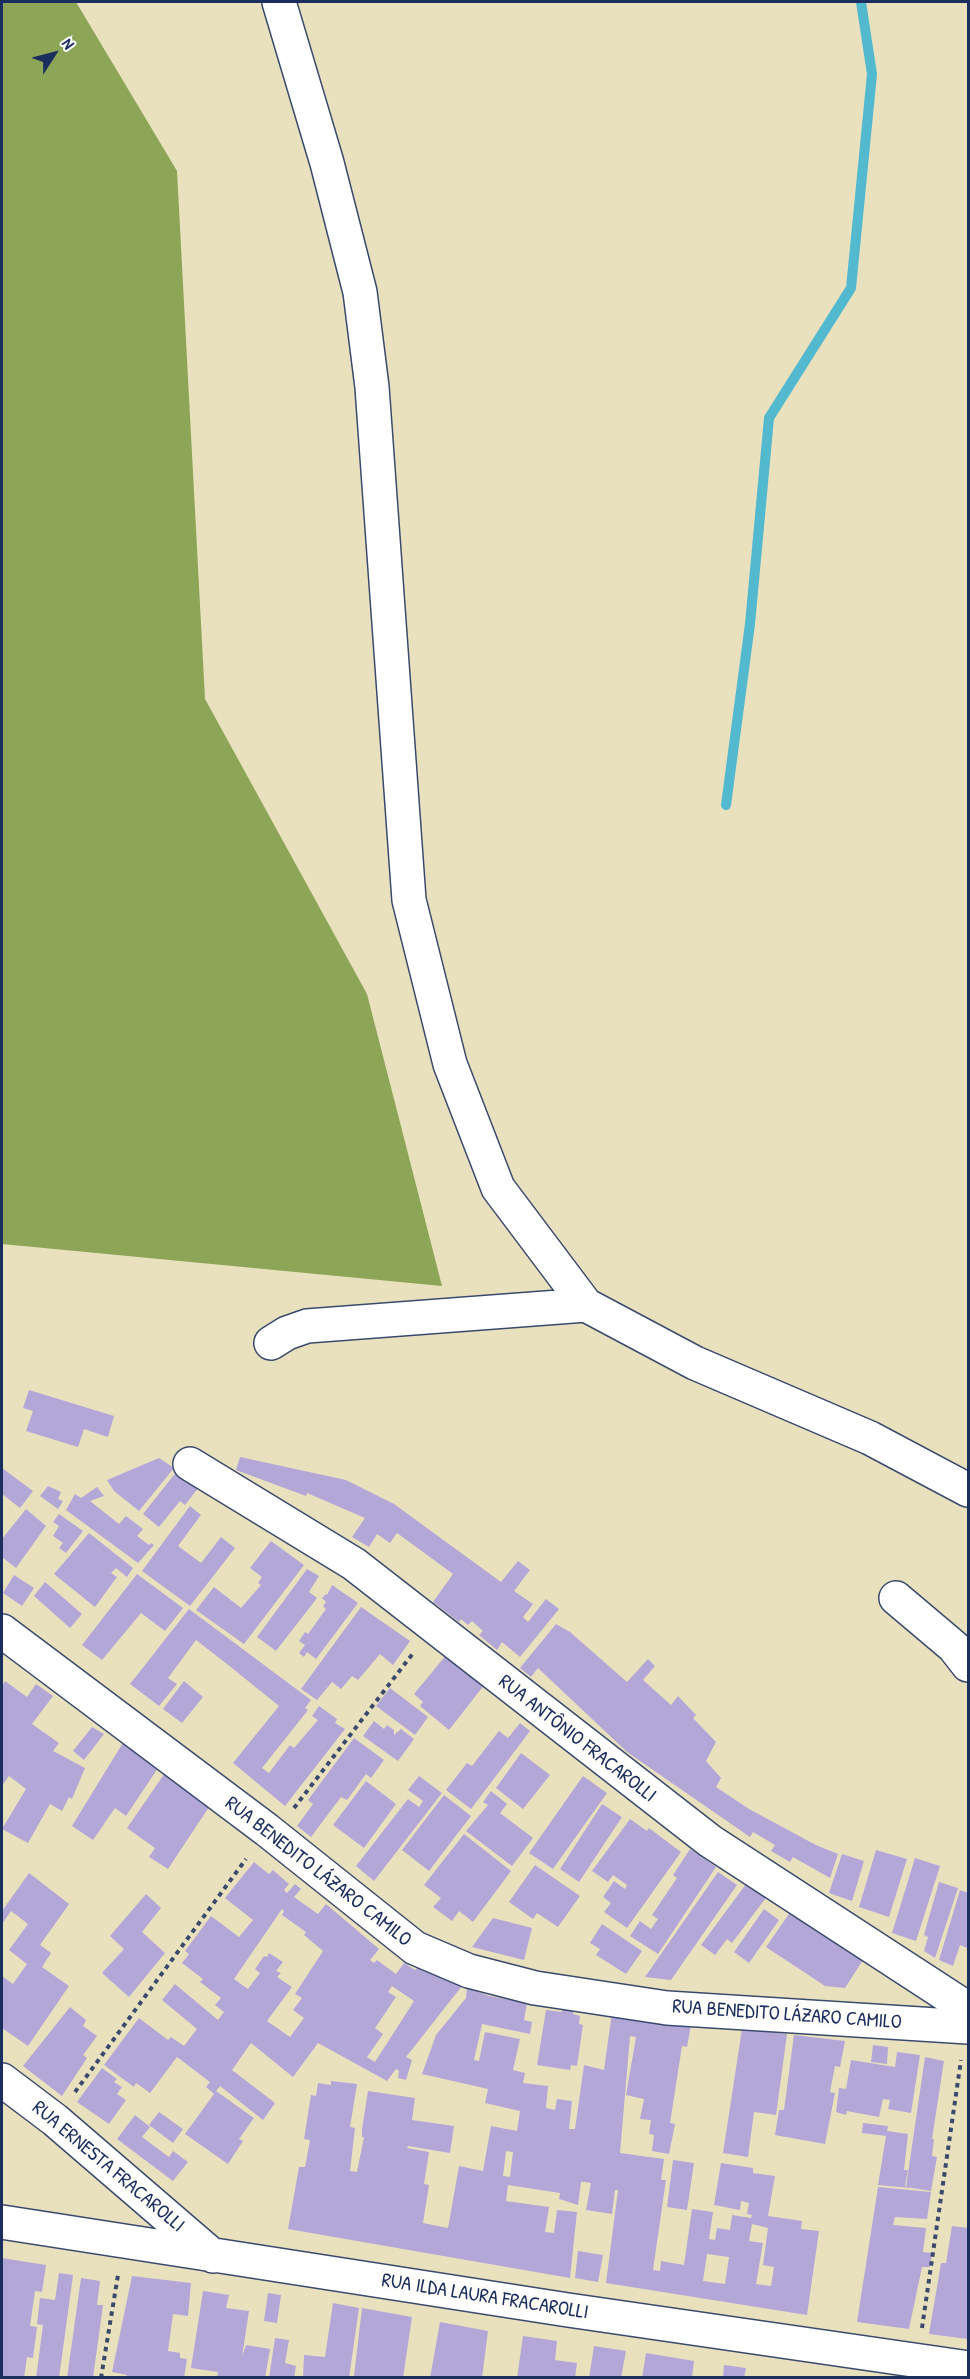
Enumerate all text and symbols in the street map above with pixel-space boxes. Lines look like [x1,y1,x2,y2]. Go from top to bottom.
north arrow [24,24,84,84]
text: N [57,34,80,53]
street label: RUA ANTÔNIO FRACAROLLI [493,1670,661,1808]
street label: RUA BENEDITO LÁZARO CAMILO [220,1792,416,1952]
street label: RUA BENEDITO LÁZARO CAMILO [671,1995,903,2035]
street label: RUA ERNESTA FRACAROLLI [27,2096,189,2238]
street label: RUA ILDA LAURA FRACAROLLI [380,2269,590,2325]

